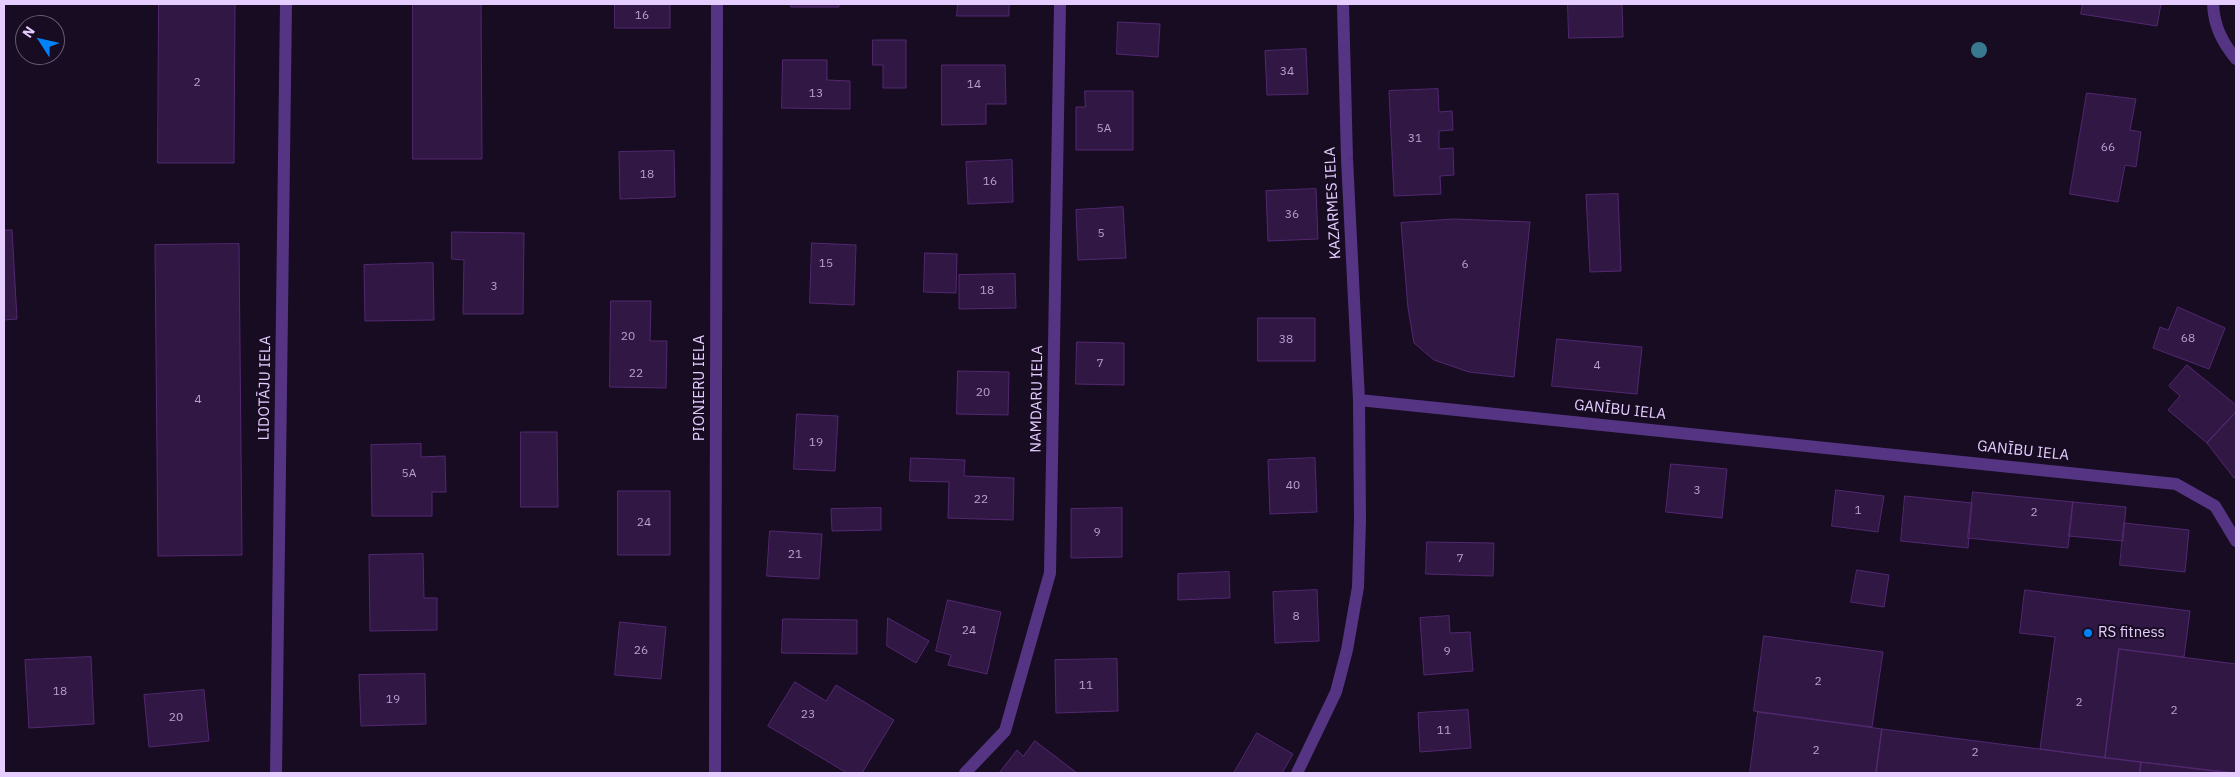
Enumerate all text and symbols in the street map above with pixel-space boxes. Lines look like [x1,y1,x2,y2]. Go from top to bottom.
house number: 16 [635,9,649,23]
north arrow [15,15,65,65]
text: N [18,23,39,41]
house number: 34 [1280,65,1294,79]
house number: 2 [193,76,201,90]
house number: 14 [967,78,981,92]
house number: 13 [809,87,823,101]
house number: 5A [1097,122,1111,136]
house number: 31 [1408,132,1422,146]
house number: 66 [2101,141,2115,155]
street label: KAZARMES IELA [1321,146,1345,260]
house number: 18 [640,168,654,182]
house number: 16 [983,175,997,189]
house number: 36 [1285,208,1299,222]
house number: 5 [1097,227,1105,241]
house number: 15 [819,257,833,271]
house number: 6 [1461,258,1469,272]
house number: 3 [490,280,498,294]
house number: 18 [980,284,994,298]
house number: 20 [621,330,635,344]
house number: 68 [2181,332,2195,346]
house number: 38 [1279,333,1293,347]
street label: LIDOTĀJU IELA [255,335,275,441]
street label: PIONIERU IELA [691,335,709,441]
street label: NAMDARU IELA [1027,345,1047,453]
house number: 7 [1096,357,1104,371]
house number: 4 [1593,359,1601,373]
house number: 22 [629,367,643,381]
house number: 20 [976,386,990,400]
house number: 4 [194,393,202,407]
street label: GANĪBU IELA [1573,396,1667,424]
house number: 19 [809,436,823,450]
street label: GANĪBU IELA [1976,437,2070,465]
house number: 5A [402,467,416,481]
house number: 40 [1286,479,1300,493]
house number: 3 [1693,484,1701,498]
house number: 22 [974,493,988,507]
house number: 1 [1854,504,1862,518]
house number: 2 [2030,506,2038,520]
house number: 24 [637,516,651,530]
house number: 9 [1093,526,1101,540]
house number: 21 [788,548,802,562]
house number: 7 [1456,552,1464,566]
house number: 8 [1292,610,1300,624]
house number: 24 [962,624,976,638]
place label: RS fitness [2098,624,2165,642]
marker: RS fitness [2082,627,2094,639]
house number: 26 [634,644,648,658]
house number: 9 [1443,645,1451,659]
house number: 2 [1814,675,1822,689]
house number: 11 [1079,679,1093,693]
house number: 18 [53,685,67,699]
house number: 19 [386,693,400,707]
house number: 2 [2075,696,2083,710]
house number: 2 [2170,704,2178,718]
house number: 23 [801,708,815,722]
house number: 20 [169,711,183,725]
house number: 11 [1437,724,1451,738]
house number: 2 [1812,744,1820,758]
house number: 2 [1971,746,1979,760]

